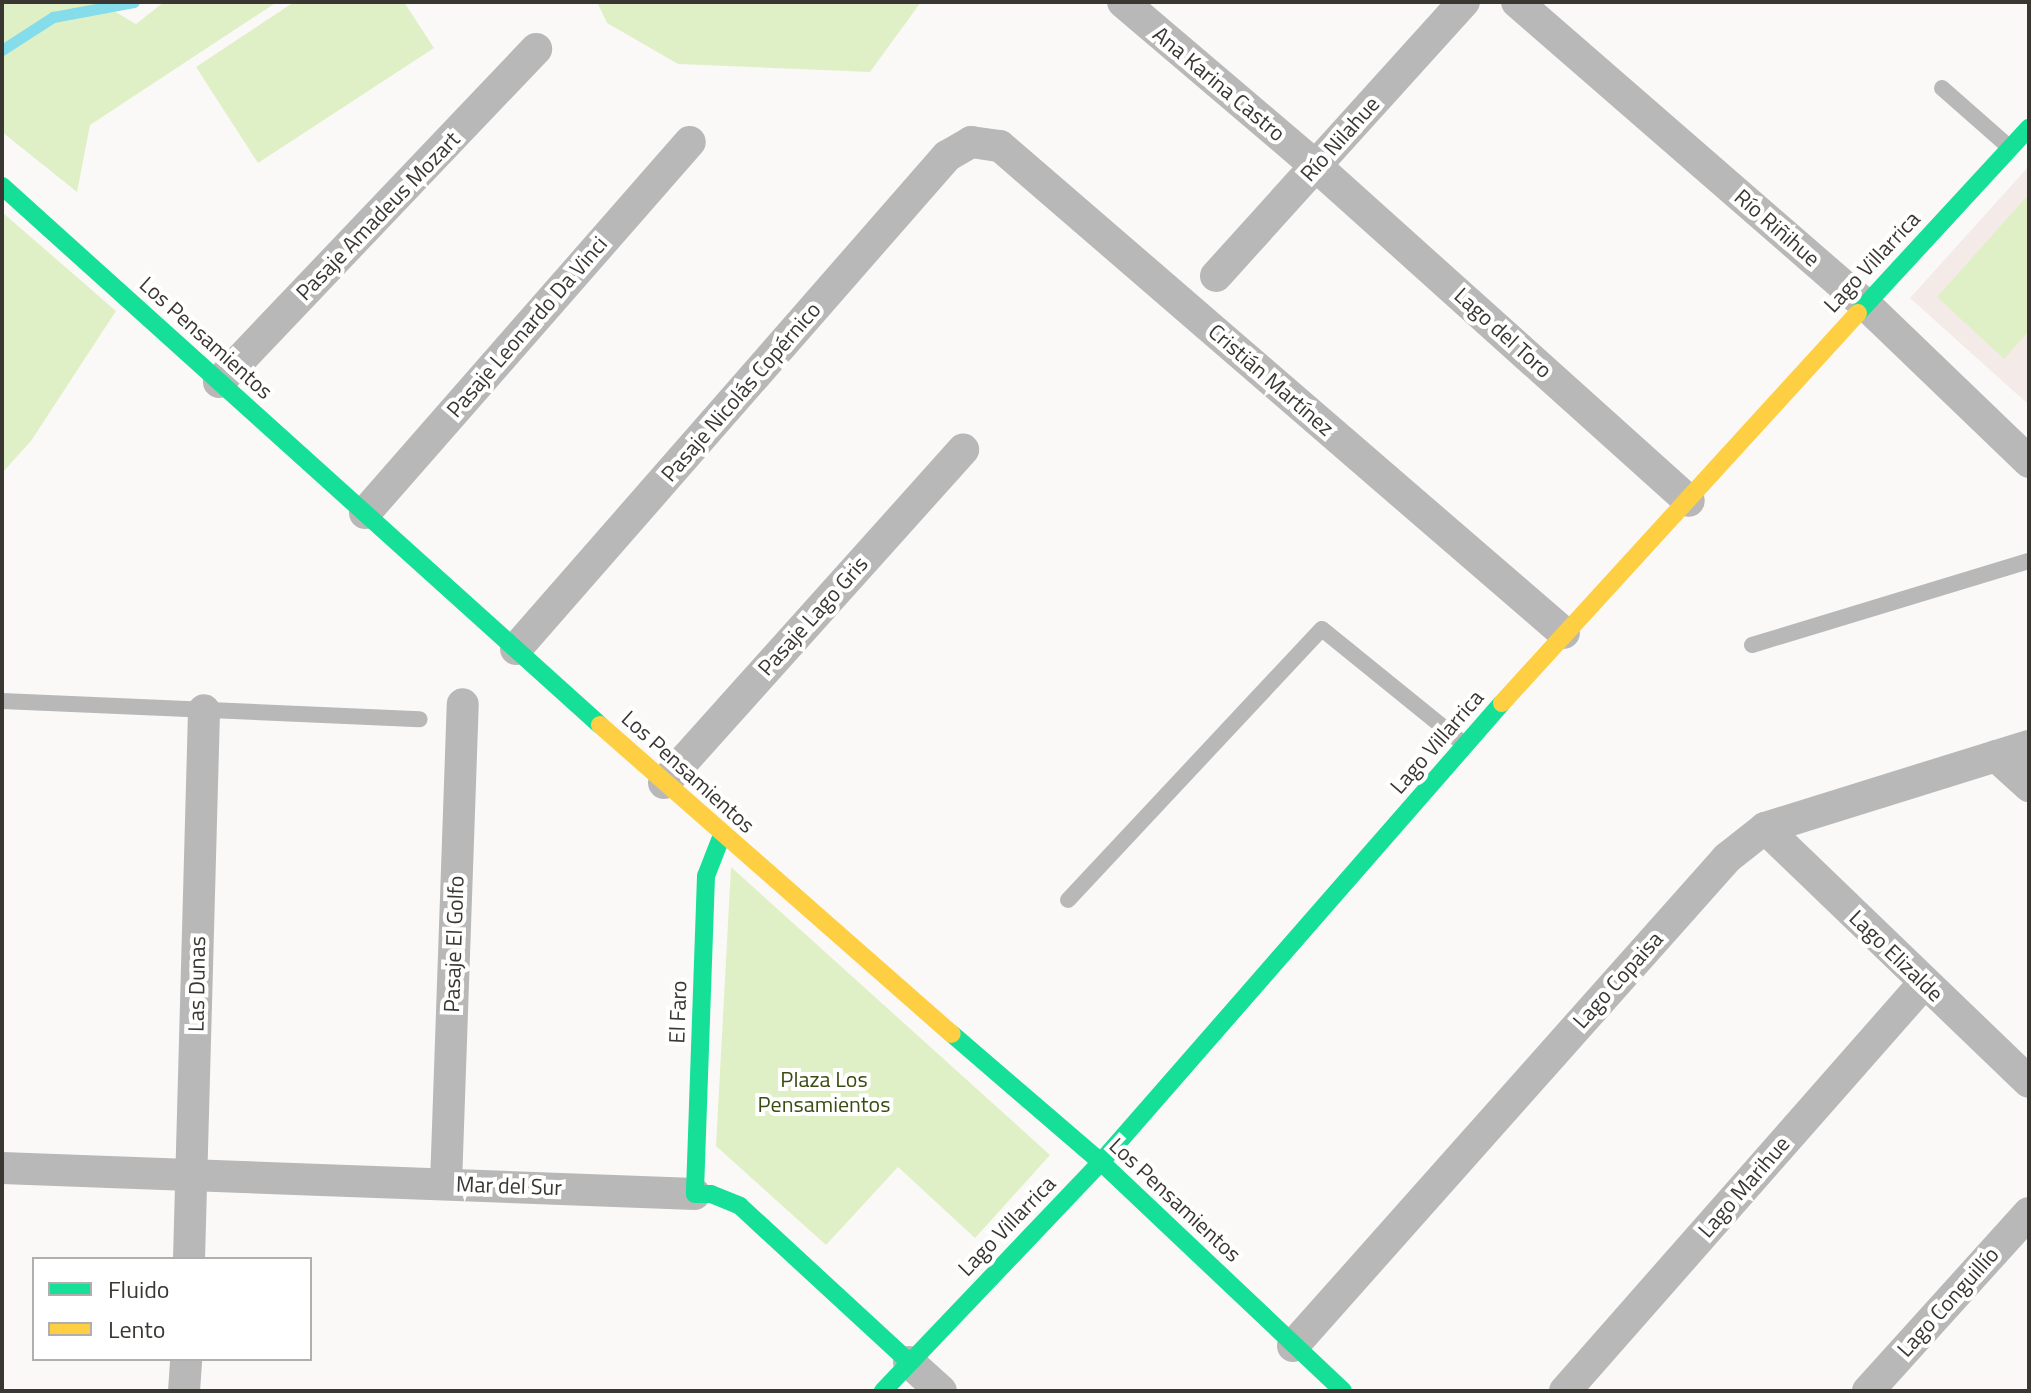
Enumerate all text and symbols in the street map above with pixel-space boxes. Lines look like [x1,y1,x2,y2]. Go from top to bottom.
street label: Ana Karina Castro [1148,21,1290,147]
street label: Río Nilahue [1295,91,1385,187]
street label: Pasaje Amadeus Mozart [291,126,465,306]
street label: Río Riñihue [1729,184,1825,272]
street label: Lago Villarrica [1818,206,1926,318]
street label: Pasaje Leonardo Da Vinci [441,231,613,423]
street label: Los Pensamientos [134,271,278,405]
street label: Lago del Toro [1449,282,1557,384]
street label: Pasaje Nicolás Copérnico [656,297,826,487]
street label: Cristián Martínez [1203,318,1339,442]
street label: Pasaje Lago Gris [752,551,874,681]
street label: Lago Villarrica [1385,685,1489,799]
street label: Los Pensamientos [616,705,760,839]
street label: Pasaje El Golfo [438,875,470,1013]
street label: Lago Elizalde [1844,905,1948,1007]
street label: Lago Copaisa [1568,926,1668,1034]
street label: Las Dunas [183,936,211,1032]
street label: El Faro [664,980,692,1044]
park label: Plaza Los Pensamientos [758,1066,890,1118]
street label: Lago Marihue [1693,1131,1795,1243]
street label: Los Pensamientos [1104,1132,1246,1268]
street label: Mar del Sur [456,1171,562,1201]
street label: Lago Villarrica [953,1171,1061,1281]
street label: Lago Conguillío [1892,1242,2004,1362]
legend [32,1257,312,1361]
text: Fluido [108,1271,170,1307]
text: Lento [108,1311,165,1347]

